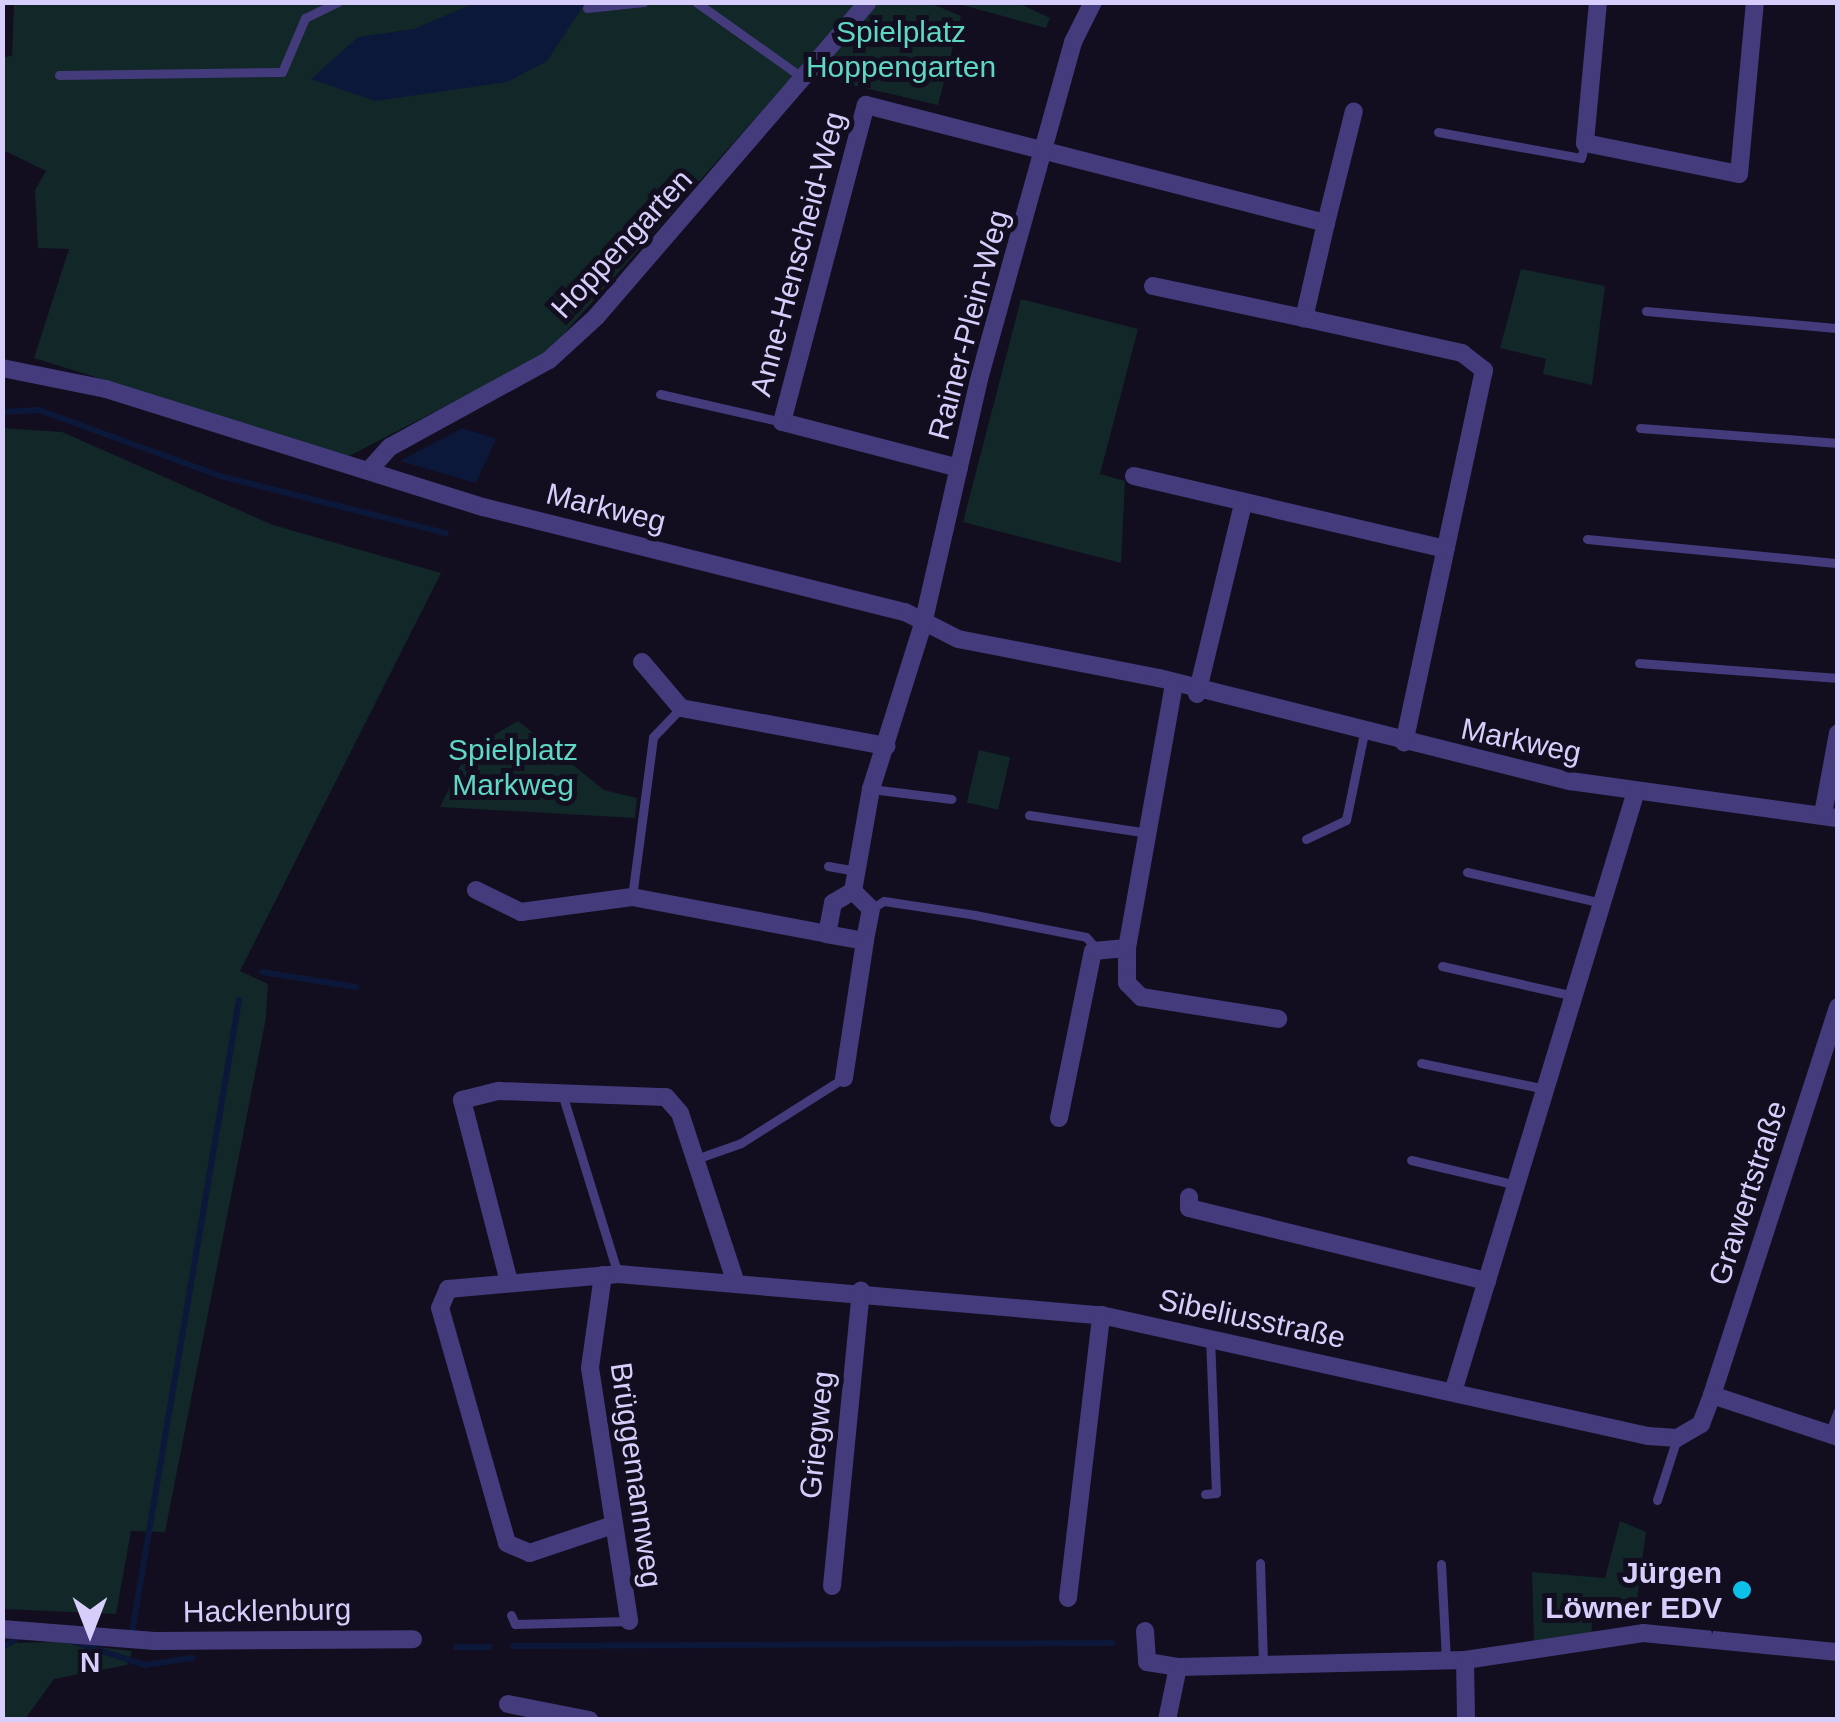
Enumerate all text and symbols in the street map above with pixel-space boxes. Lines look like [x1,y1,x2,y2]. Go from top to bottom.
park label: Spielplatz Hoppengarten [806,14,996,84]
street label: Anne-Henscheid-Weg [743,108,853,400]
street label: Hoppengarten [544,162,700,326]
street label: Rainer-Plein-Weg [921,206,1017,444]
street label: Markweg [543,476,669,540]
street label: Markweg [1458,711,1584,771]
park label: Spielplatz Markweg [448,732,578,802]
street label: Grawertstraße [1701,1096,1795,1290]
street label: Sibeliusstraße [1155,1282,1349,1356]
street label: Brüggemannweg [602,1360,670,1590]
street label: Griegweg [792,1369,842,1501]
place label: Jürgen Löwner EDV [1545,1555,1722,1626]
marker: Jürgen Löwner EDV [1731,1579,1753,1601]
north arrow [40,1582,140,1682]
street label: Hacklenburg [182,1592,352,1630]
text: N [80,1647,100,1678]

